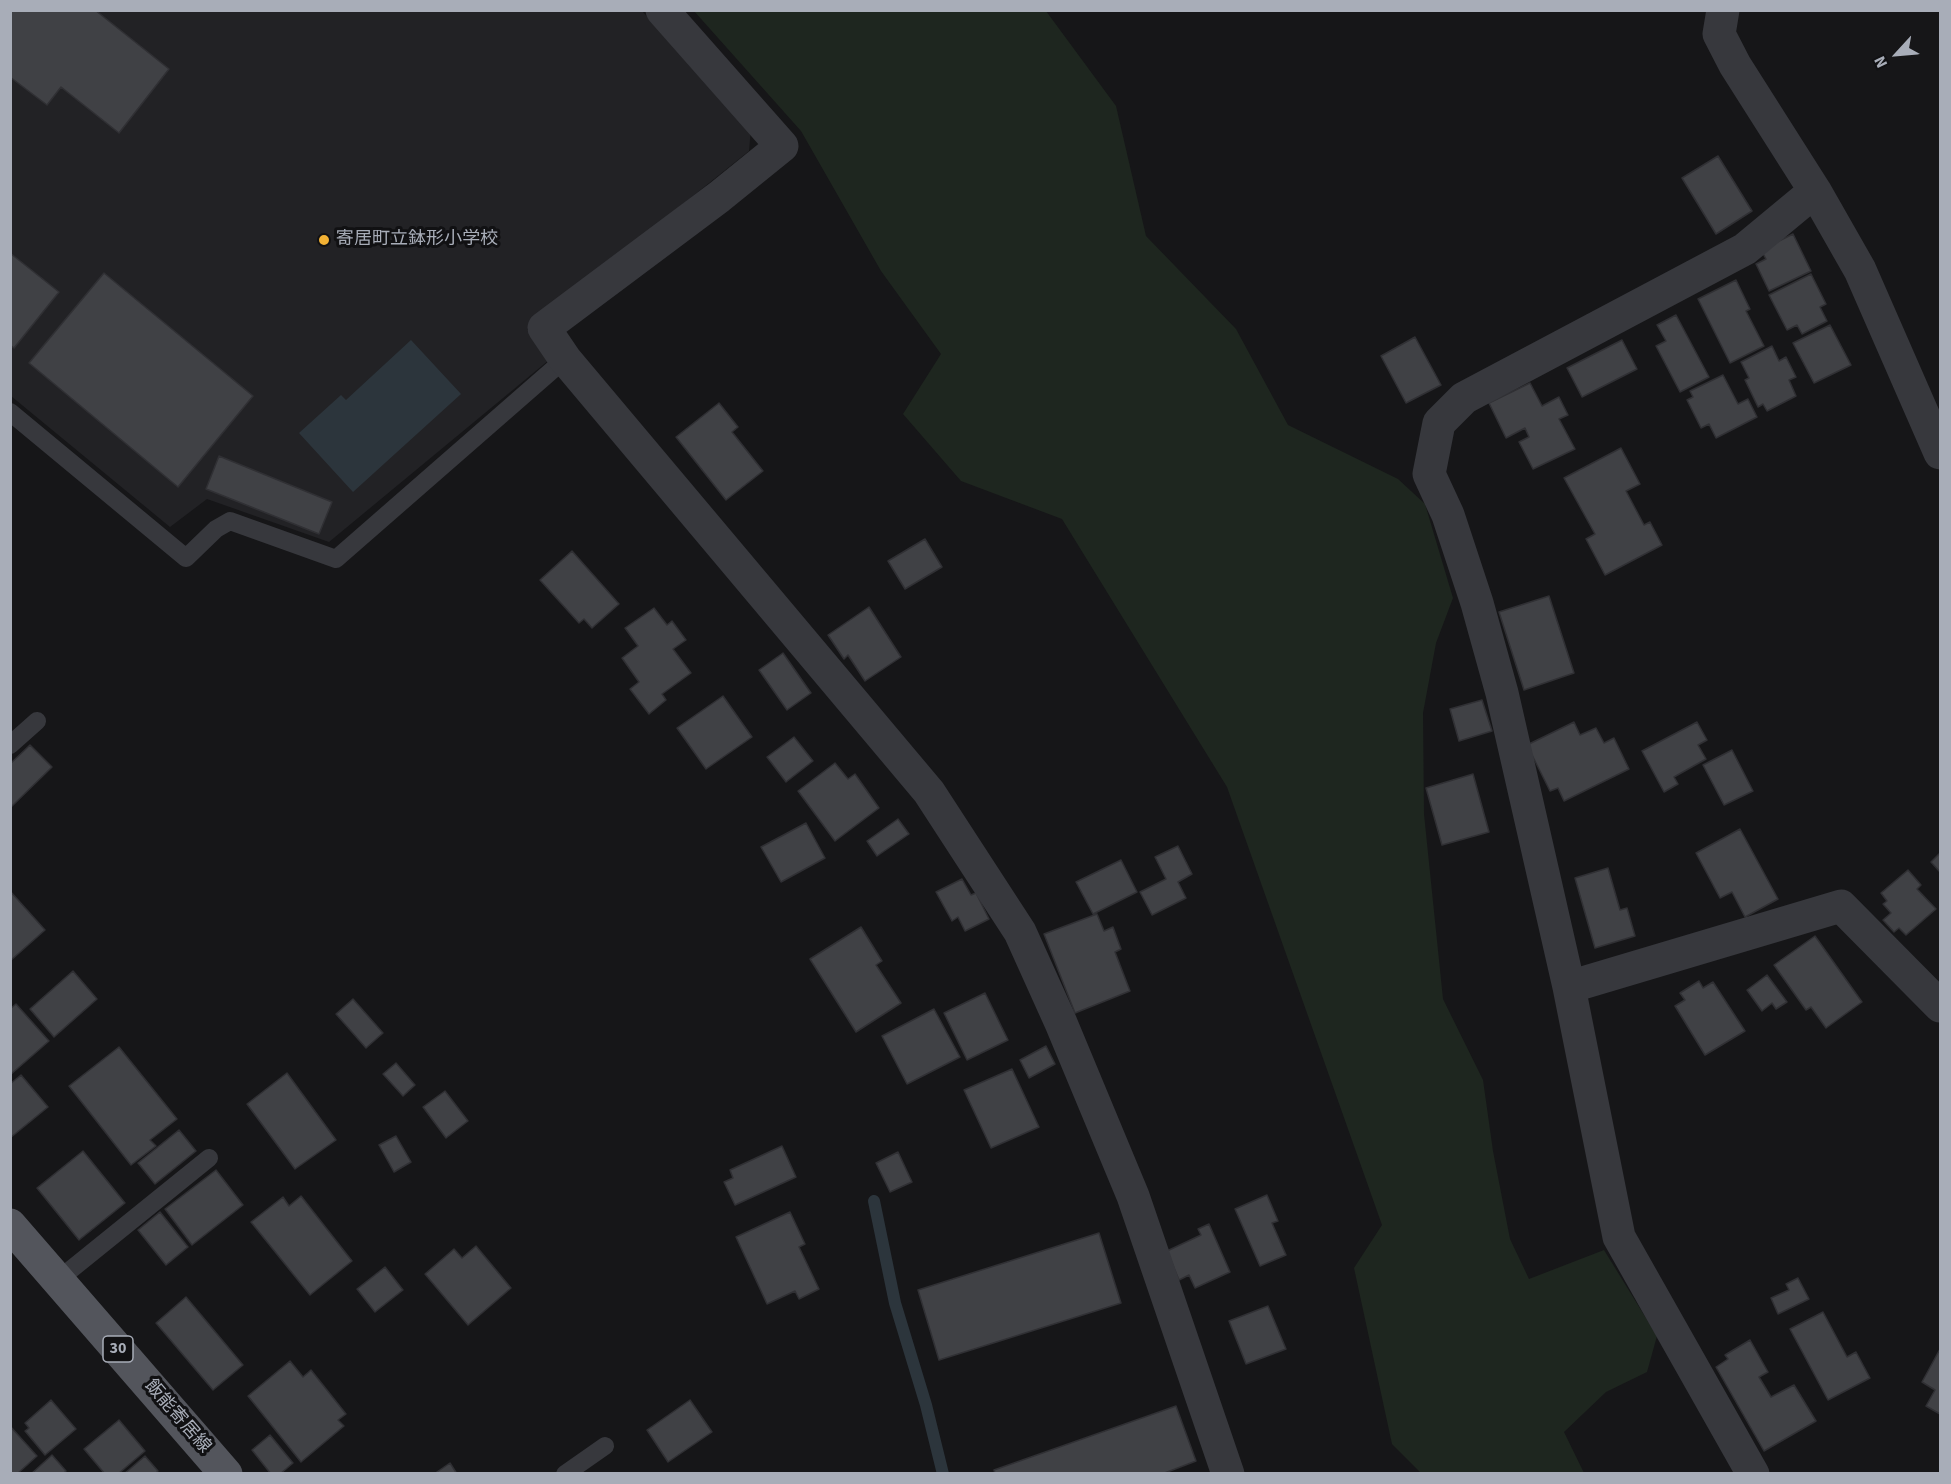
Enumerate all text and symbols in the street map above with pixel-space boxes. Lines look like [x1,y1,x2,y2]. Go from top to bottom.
north arrow [1867,24,1927,84]
text: N [1869,52,1893,72]
place label: 寄居町立鉢形小学校 [336,229,498,251]
marker: 寄居町立鉢形小学校 [317,233,331,247]
road number: 30 [103,1336,133,1362]
street label: 飯能寄居線 [139,1376,215,1458]

